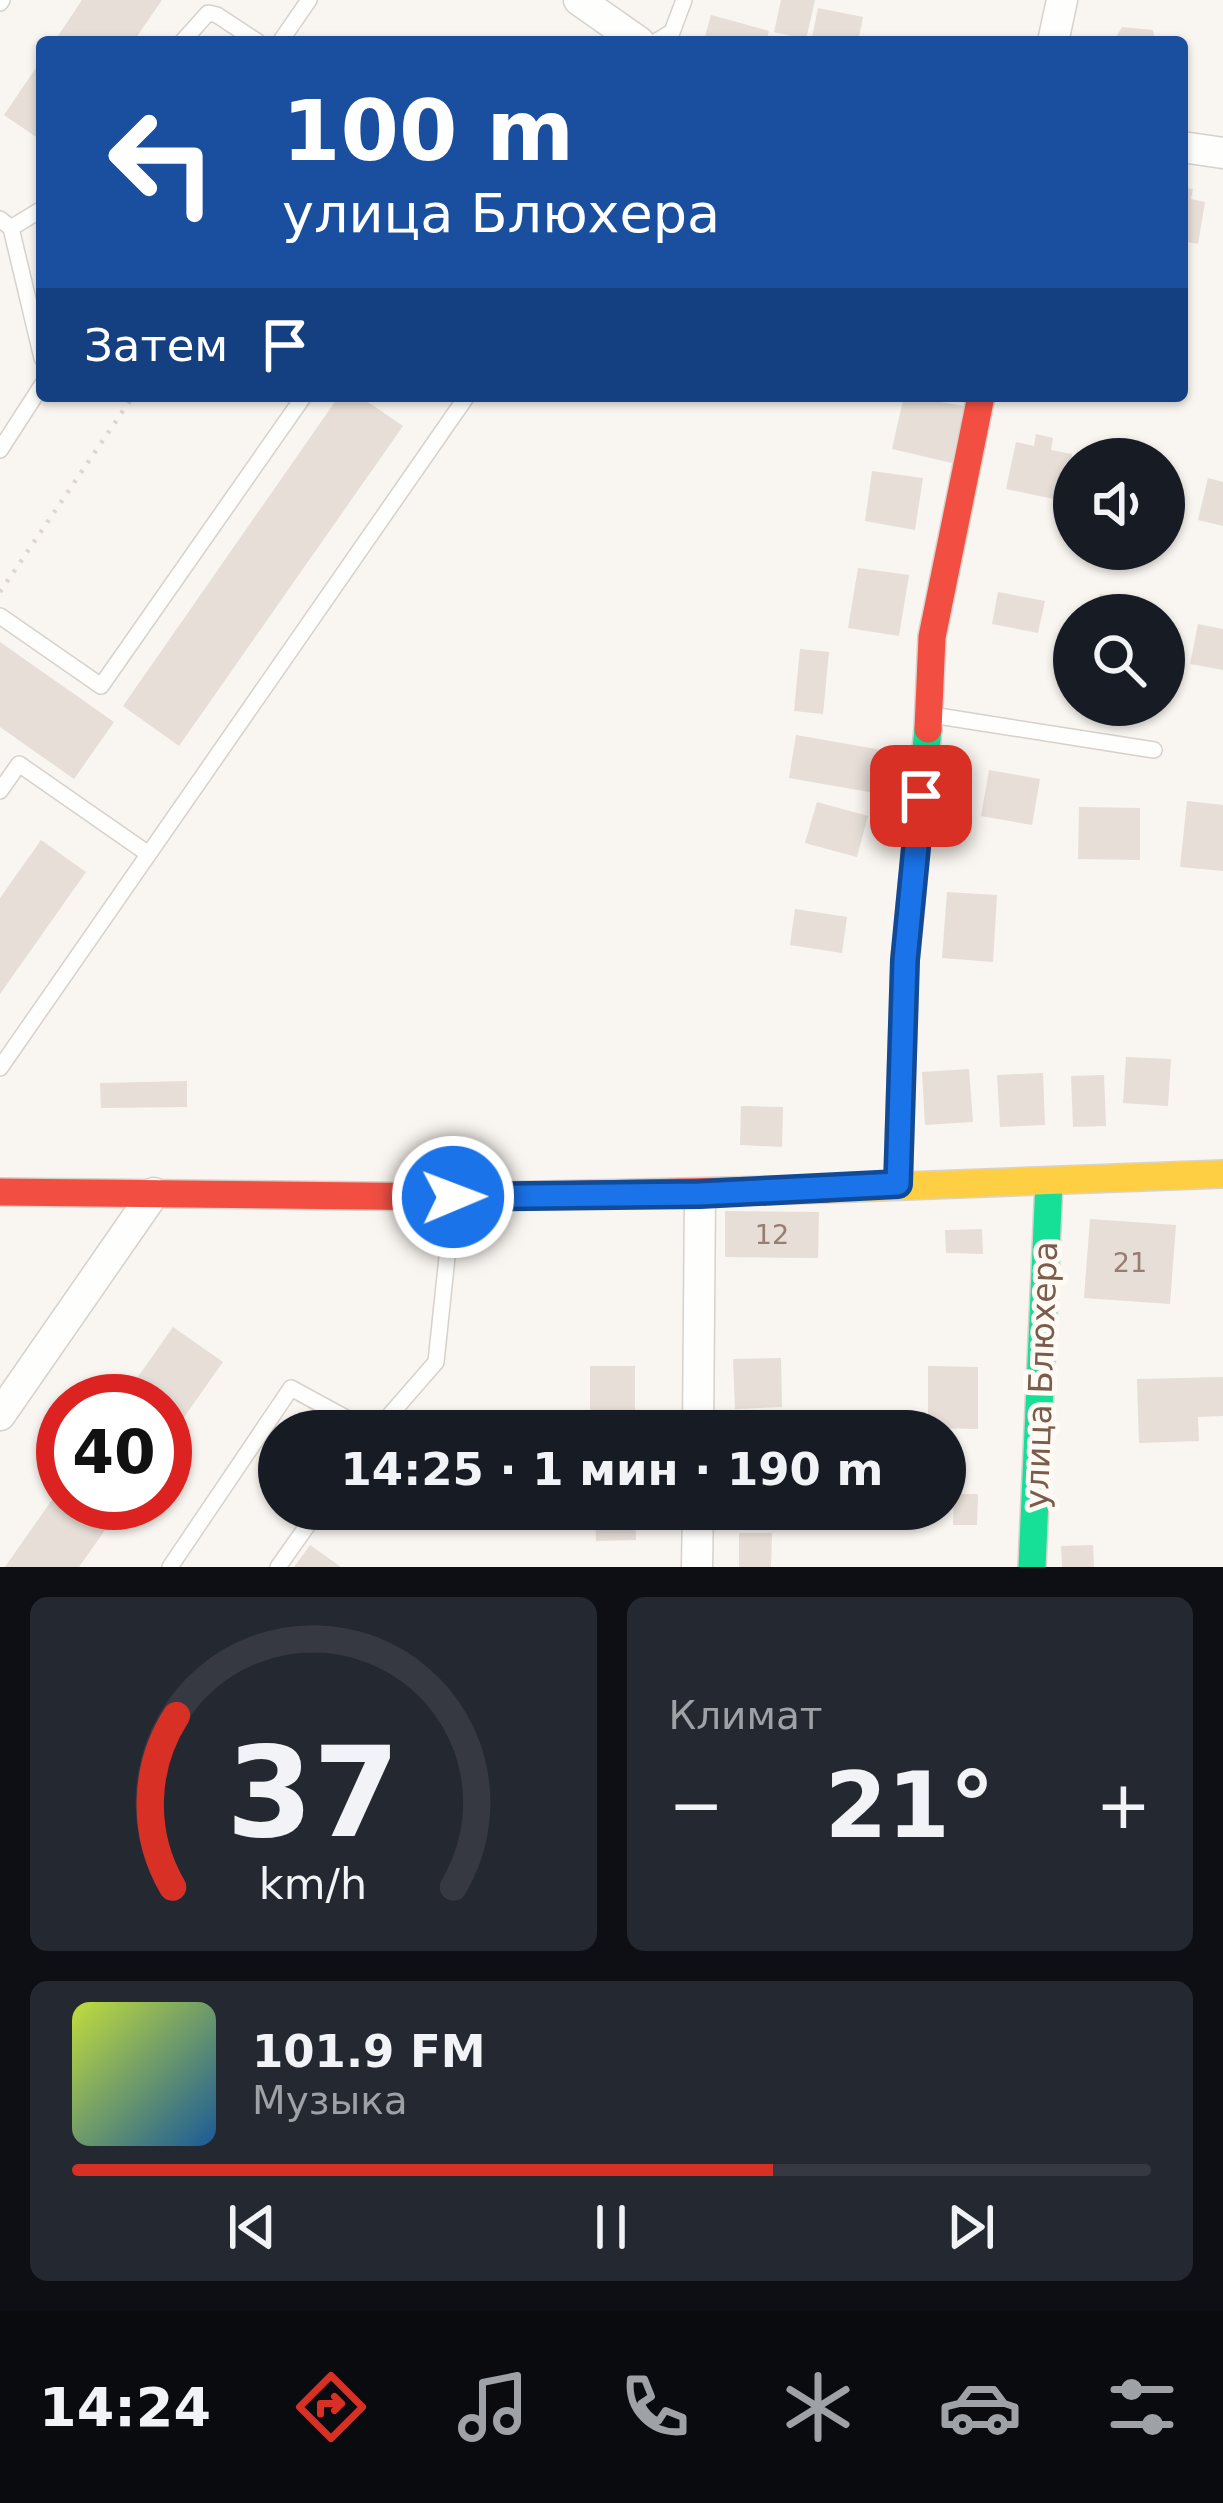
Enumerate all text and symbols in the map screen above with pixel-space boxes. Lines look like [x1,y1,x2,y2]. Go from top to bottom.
text: 100 m [282,82,574,180]
icon: left [84,84,240,240]
text: улица Блюхера [282,182,720,245]
icon: arrive [252,312,318,378]
text: Затем [84,319,228,372]
map controls [1053,438,1185,726]
button: sound [1053,438,1185,570]
button: search [1053,594,1185,726]
pin [870,745,972,847]
icon: arrive [888,763,954,829]
position arrow [390,1134,516,1260]
house number: 12 [755,1219,789,1250]
street label: улица Блюхера [1017,1241,1065,1509]
house number: 21 [1113,1247,1147,1278]
speed limit sign: 40 [36,1374,192,1530]
text: 14:25 · 1 мин · 190 m [341,1443,883,1496]
text: Климат [669,1693,823,1738]
text: 37 [226,1720,400,1865]
text: 21° [825,1753,995,1858]
text: − [669,1767,724,1844]
text: + [1096,1767,1151,1844]
text: km/h [259,1859,367,1909]
text: 101.9 FM [252,2025,486,2078]
text: Музыка [252,2078,408,2123]
icon: previous [219,2194,285,2260]
icon: pause [578,2194,644,2260]
icon: next [938,2194,1004,2260]
icon: directions [289,2365,373,2449]
icon: music [451,2365,535,2449]
icon: phone [613,2365,697,2449]
icon: climate [776,2365,860,2449]
icon: car [938,2365,1022,2449]
icon: filters [1100,2365,1184,2449]
text: 14:24 [39,2376,211,2439]

